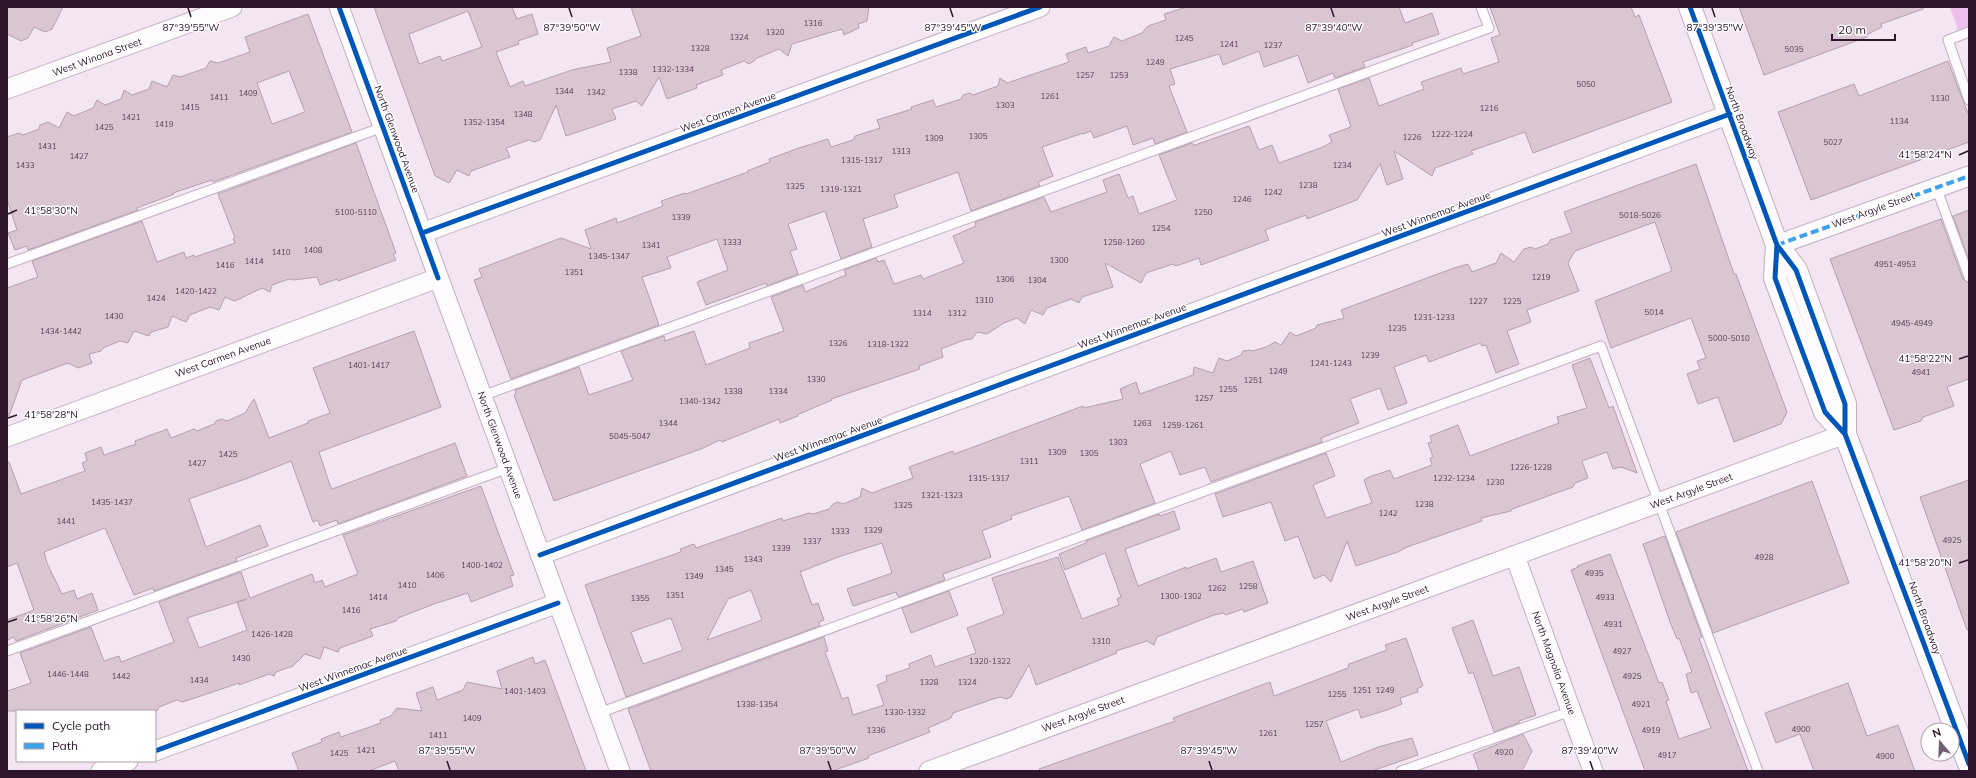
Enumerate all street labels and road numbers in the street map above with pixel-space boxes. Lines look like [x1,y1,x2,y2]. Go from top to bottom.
street label: West Winona Street [51,35,144,79]
street label: North Glenwood Avenue [371,83,423,195]
street label: North Broadway [1723,85,1762,162]
street label: West Carmen Avenue [678,89,778,135]
street label: West Winnemac Avenue [1380,188,1492,240]
street label: West Argyle Street [1830,189,1917,231]
street label: West Winnemac Avenue [1076,300,1188,352]
street label: West Carmen Avenue [173,334,273,380]
street label: North Glenwood Avenue [474,389,526,501]
street label: West Winnemac Avenue [772,413,884,465]
street label: West Argyle Street [1648,470,1735,512]
street label: North Broadway [1906,580,1945,657]
street label: West Argyle Street [1344,582,1431,624]
street label: North Magnolia Avenue [1529,609,1579,717]
street label: West Winnemac Avenue [297,643,409,695]
street label: West Argyle Street [1040,693,1127,735]

